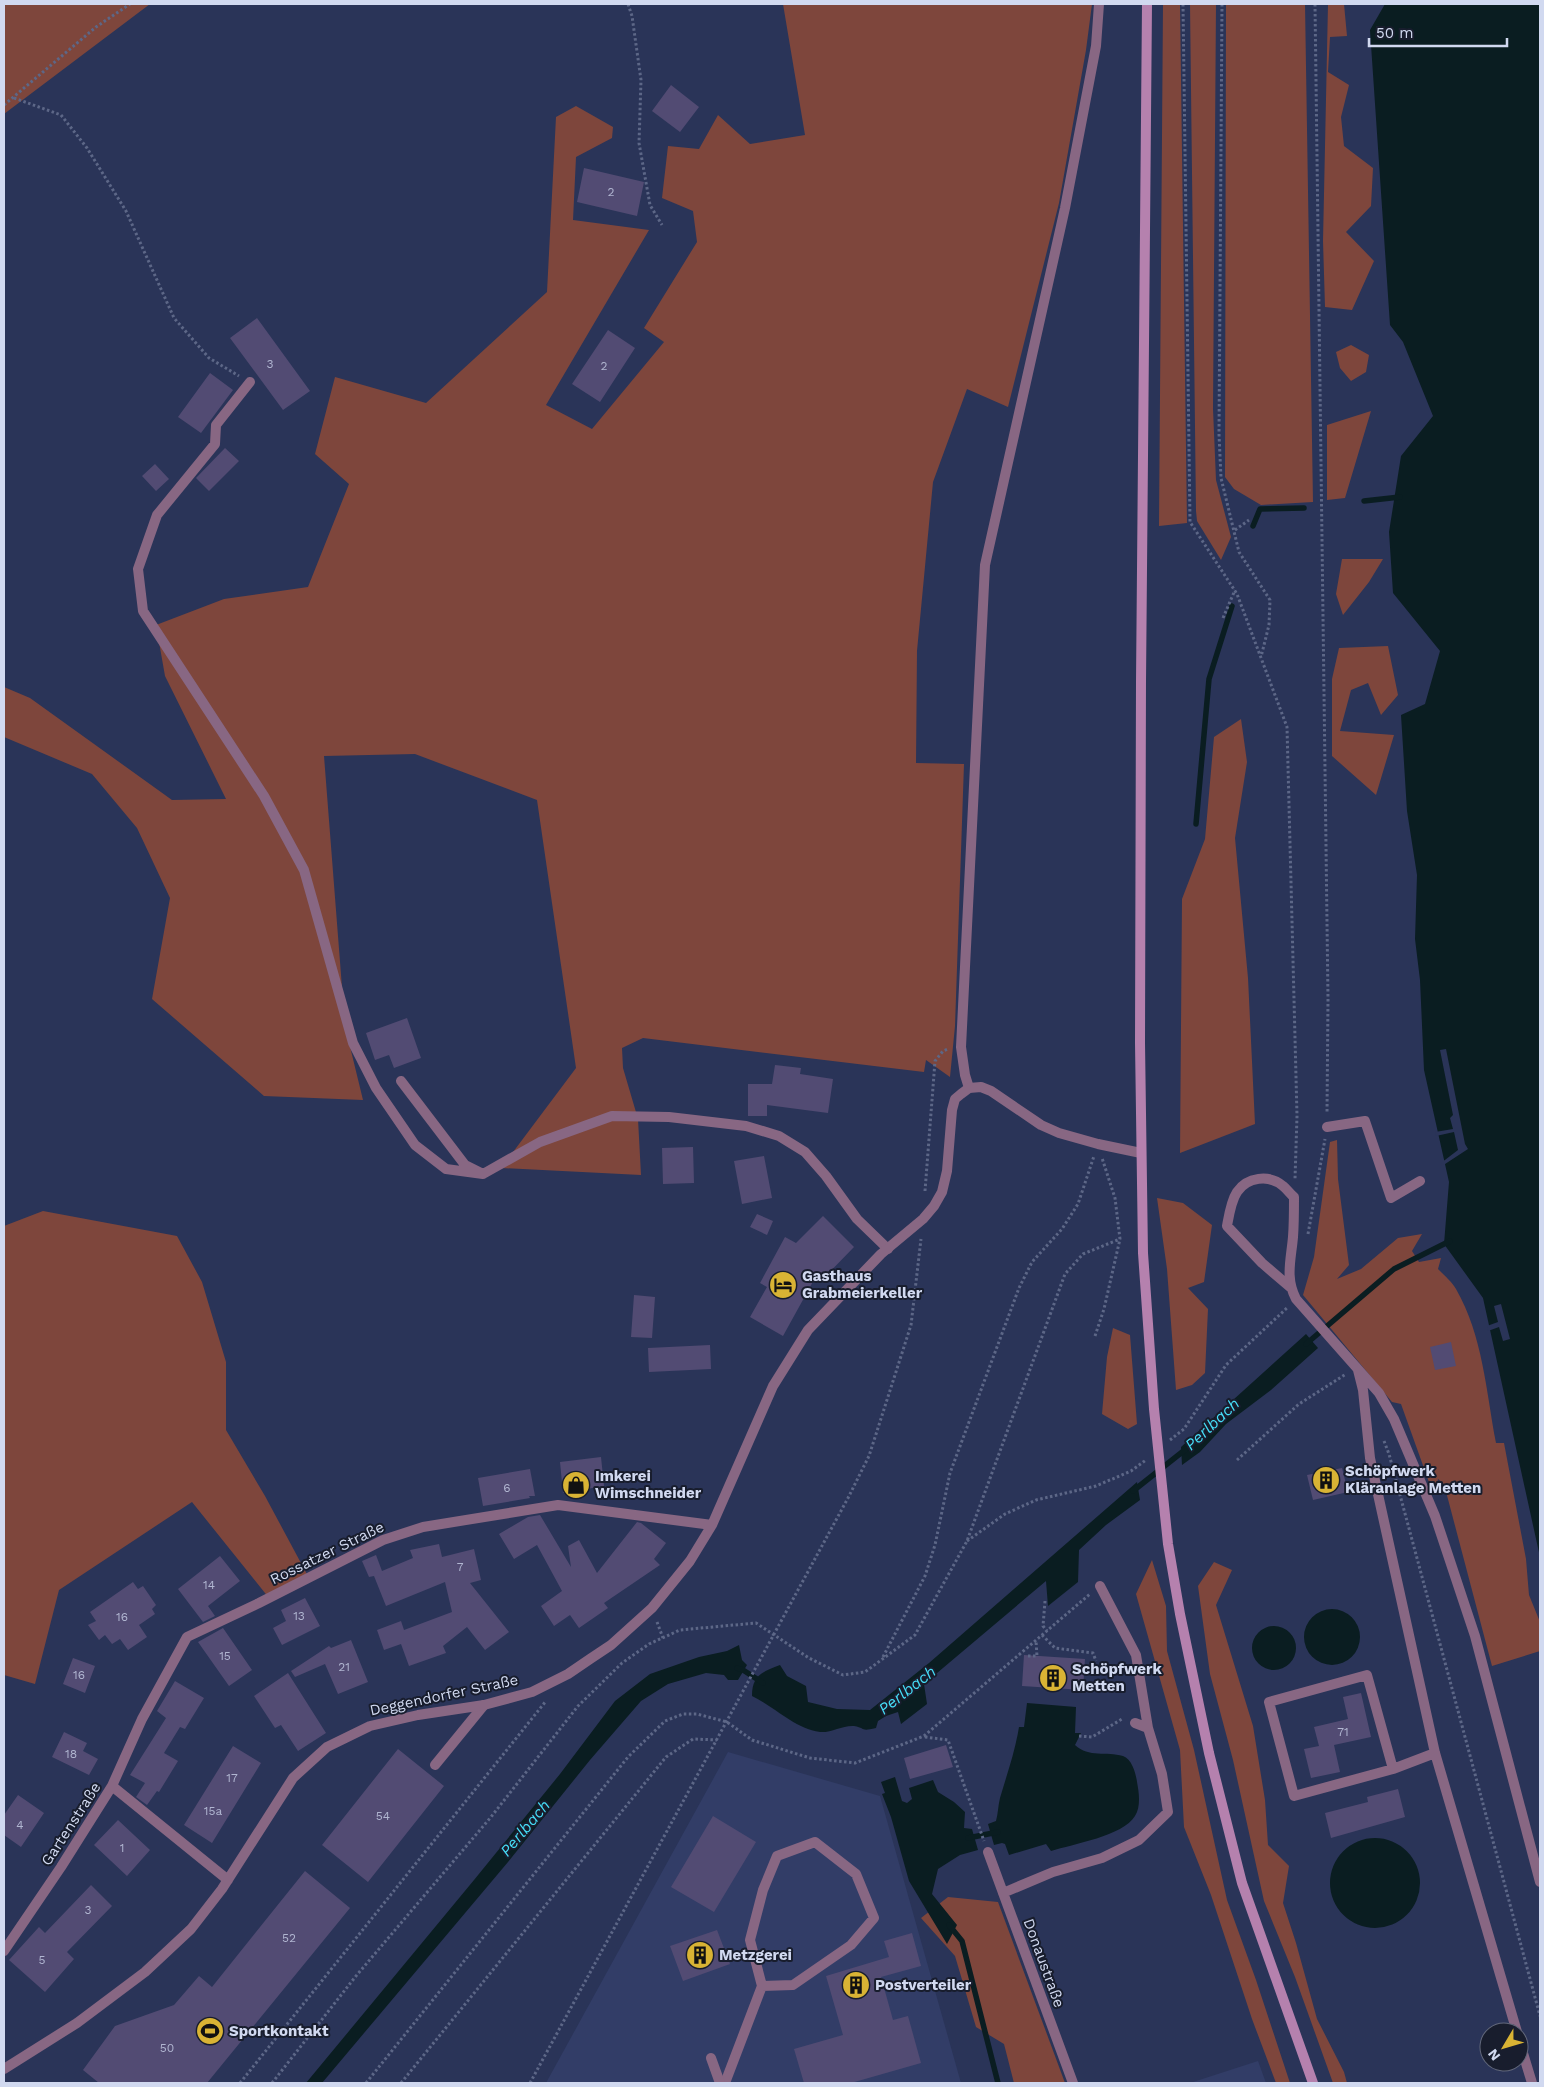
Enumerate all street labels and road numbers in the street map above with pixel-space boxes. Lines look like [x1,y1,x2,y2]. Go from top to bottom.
street label: Rossatzer Straße [267,1518,387,1588]
street label: Deggendorfer Straße [368,1670,520,1720]
street label: Gartenstraße [37,1779,105,1869]
street label: Donaustraße [1020,1916,1068,2010]

